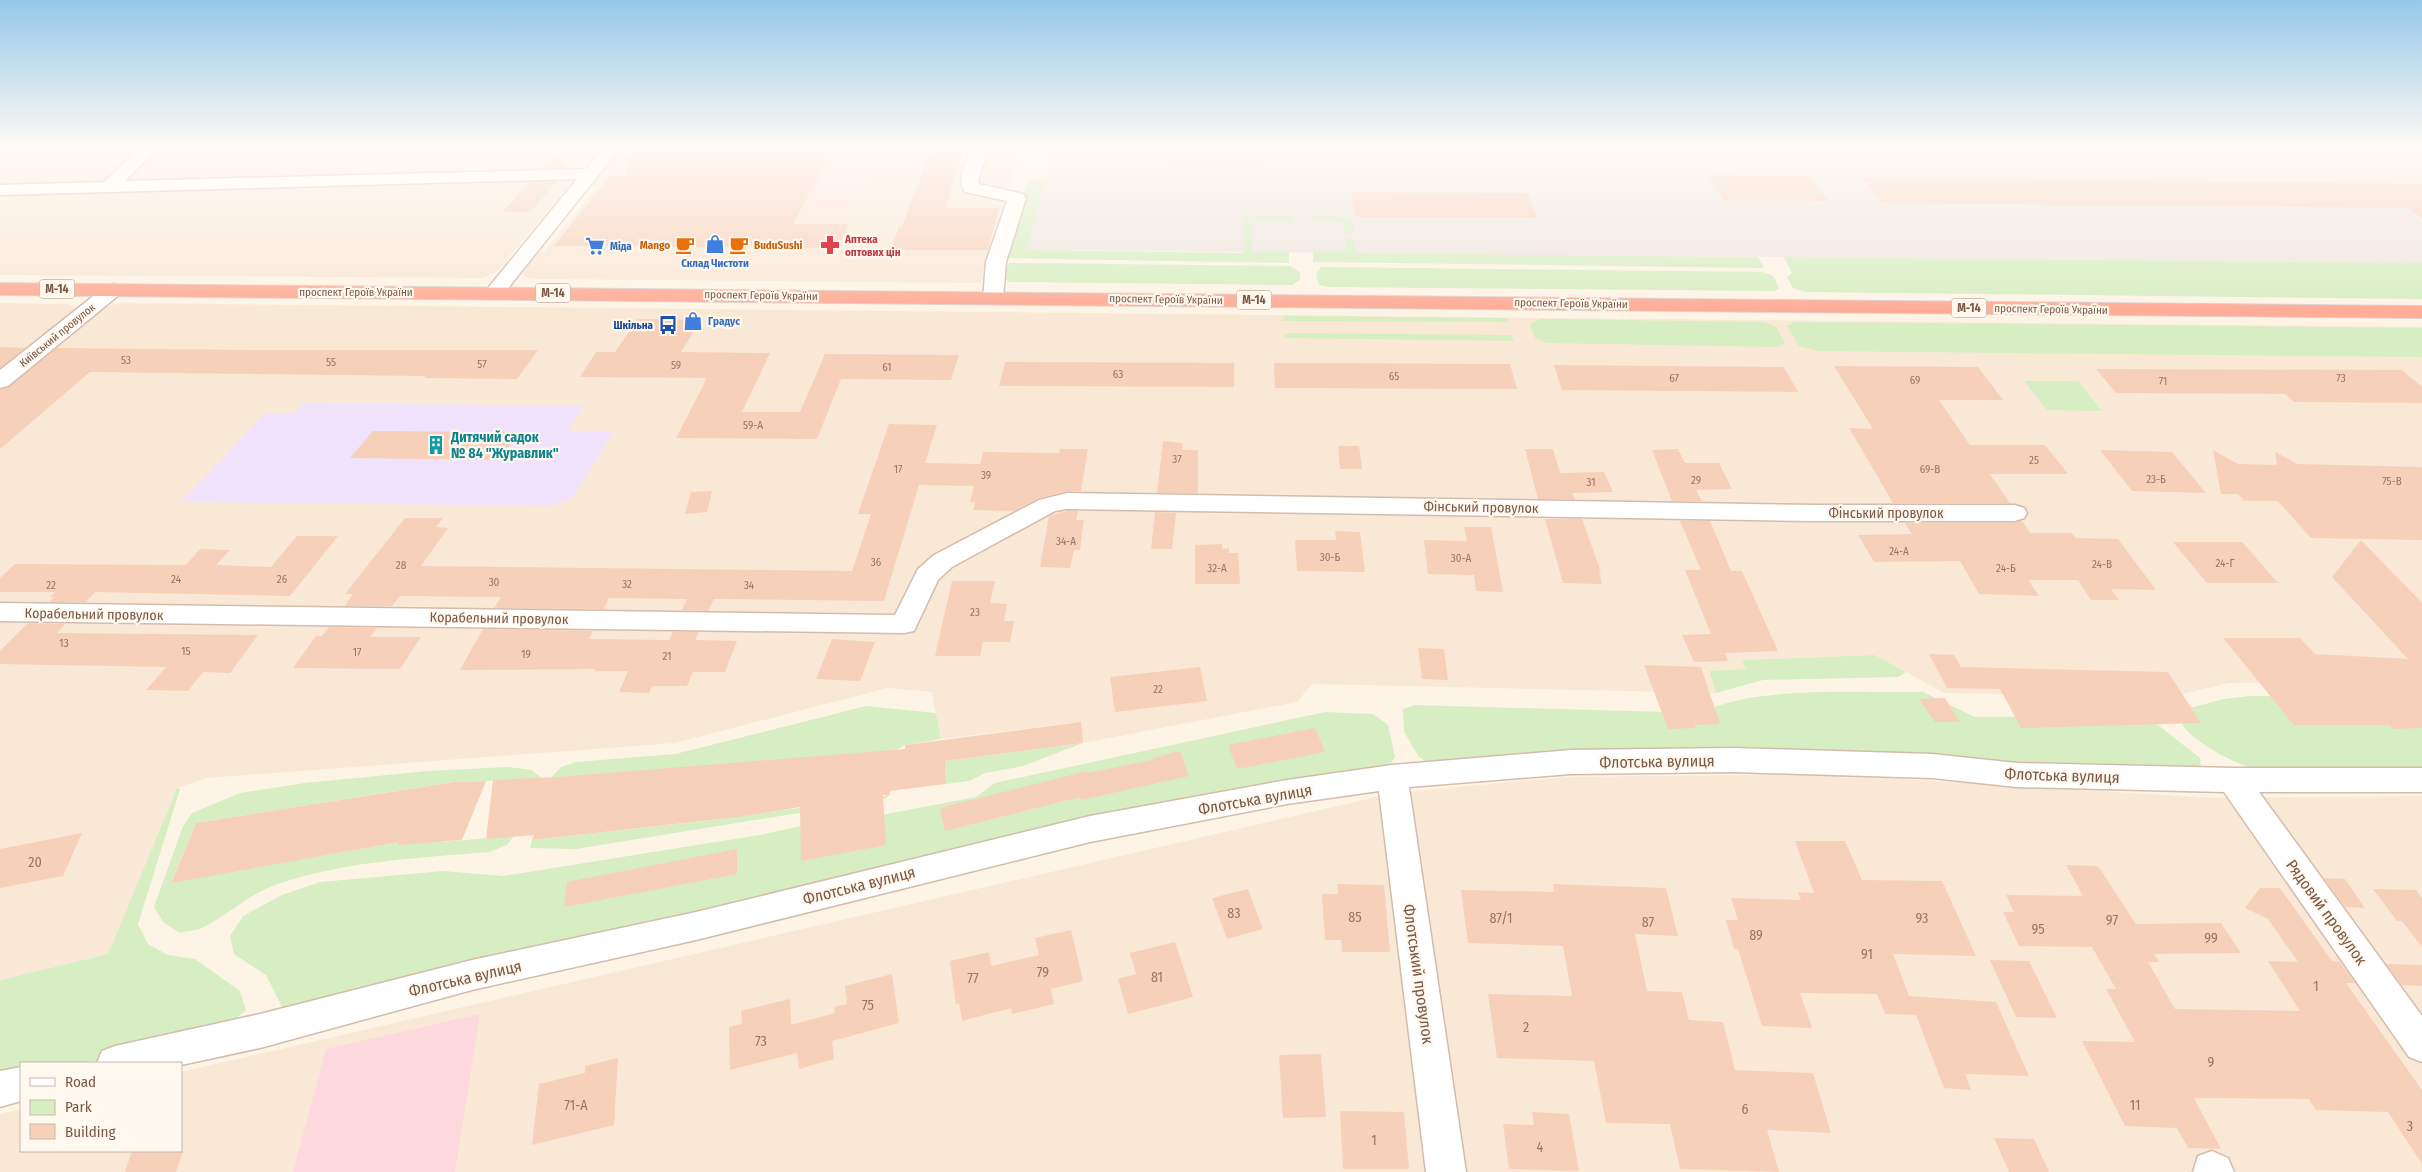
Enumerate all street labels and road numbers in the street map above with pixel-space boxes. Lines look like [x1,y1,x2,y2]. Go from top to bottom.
road number: М-14 [40,280,74,298]
road number: М-14 [536,284,570,302]
street label: проспект Героїв України [299,286,413,299]
street label: проспект Героїв України [704,288,818,303]
road number: М-14 [1236,290,1272,310]
street label: проспект Героїв України [1109,292,1223,307]
street label: проспект Героїв України [1514,296,1628,311]
road number: М-14 [1952,298,1986,318]
street label: Київський провулок [17,300,98,370]
street label: проспект Героїв України [1994,302,2108,317]
street label: Фінський провулок [1423,498,1539,517]
street label: Фінський провулок [1829,505,1944,522]
street label: Корабельний провулок [25,605,164,624]
street label: Корабельний провулок [430,609,569,628]
street label: Флотська вулиця [1599,751,1715,772]
street label: Флотська вулиця [2004,764,2120,787]
street label: Флотська вулиця [1197,780,1313,819]
street label: Рядовий провулок [2282,856,2371,969]
street label: Флотська вулиця [801,862,917,909]
street label: Флотський провулок [1399,903,1438,1046]
street label: Флотська вулиця [407,956,523,1001]

